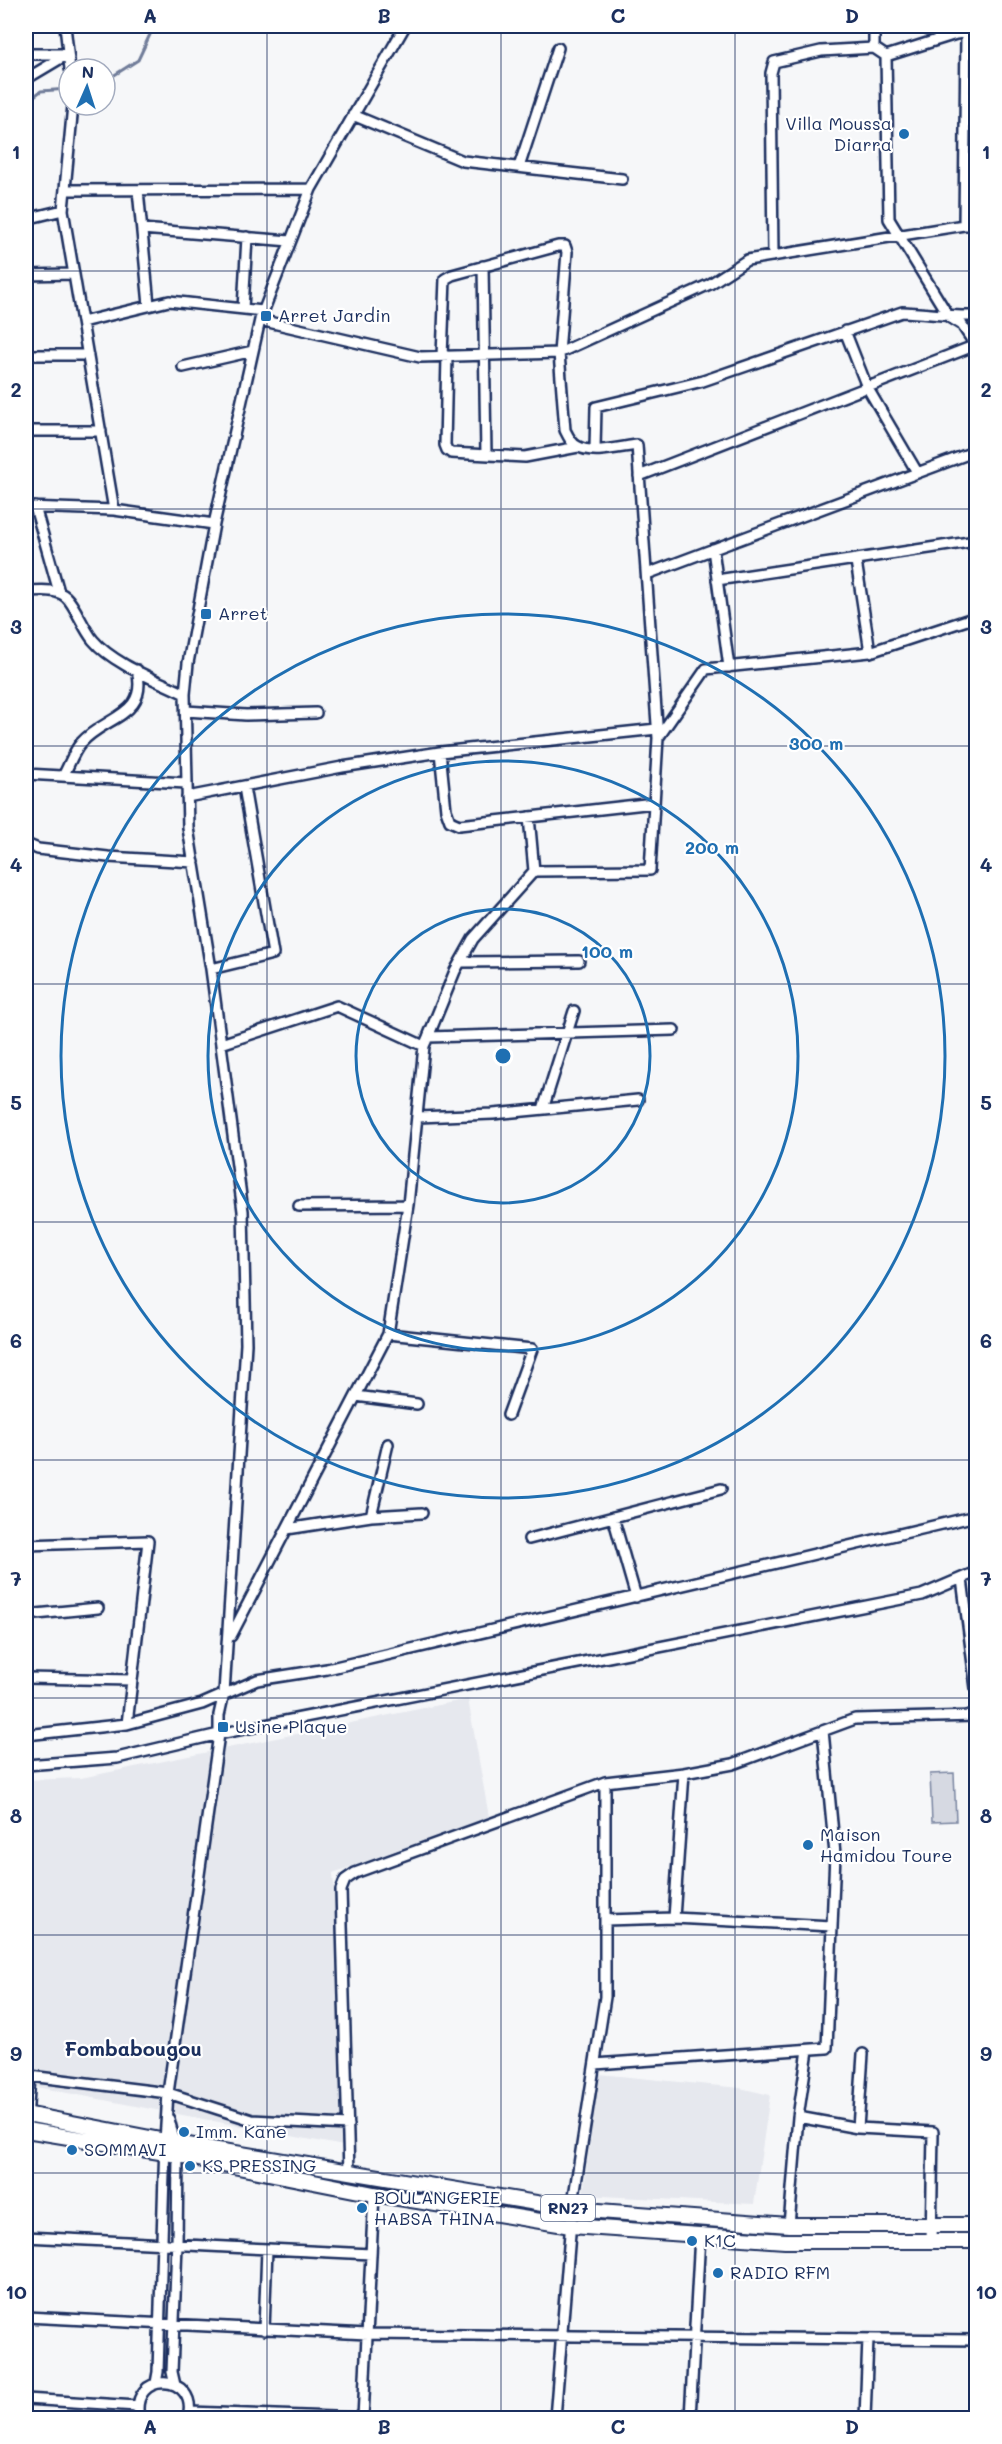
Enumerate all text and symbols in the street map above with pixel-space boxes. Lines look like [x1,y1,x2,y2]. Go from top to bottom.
text: A [143,2,157,28]
text: B [377,2,391,28]
text: C [611,2,626,28]
text: D [845,2,859,28]
north arrow [57,57,117,117]
text: N [81,61,94,82]
place label: Villa Moussa Diarra [785,111,892,156]
marker: Villa Moussa Diarra [897,127,911,141]
text: 1 [12,138,20,164]
text: 1 [982,138,990,164]
place label: Arret Jardin [278,303,390,327]
marker: Arret Jardin [259,309,273,323]
text: 2 [10,376,22,402]
text: 2 [980,376,992,402]
place label: Arret [218,601,268,625]
marker: Arret [199,607,213,621]
text: 3 [10,613,22,639]
text: 3 [980,613,992,639]
text: 300 m [789,731,843,755]
text: 200 m [685,835,739,859]
text: 4 [10,851,23,877]
text: 4 [980,851,993,877]
text: 100 m [581,939,633,963]
centre of rings [493,1046,513,1066]
text: 5 [10,1089,22,1115]
text: 5 [980,1089,992,1115]
text: 6 [10,1327,22,1353]
text: 6 [980,1327,992,1353]
text: 7 [10,1565,22,1591]
text: 7 [980,1565,992,1591]
place label: Usine Plaque [235,1714,347,1738]
marker: Usine Plaque [216,1720,230,1734]
text: 8 [10,1802,22,1828]
text: 8 [980,1802,992,1828]
place label: Maison Hamidou Toure [820,1822,952,1867]
marker: Maison Hamidou Toure [801,1838,815,1852]
district label: Fombabougou [64,2035,202,2061]
text: 9 [10,2040,22,2066]
text: 9 [980,2040,992,2066]
place label: Imm. Kane [196,2119,287,2143]
marker: Imm. Kane [177,2125,191,2139]
place label: SOMMAVI [84,2137,166,2161]
marker: SOMMAVI [65,2143,79,2157]
place label: KS PRESSING [202,2153,316,2177]
marker: KS PRESSING [183,2159,197,2173]
place label: BOULANGERIE HABSA THINA [374,2185,500,2230]
road number: RN27 [541,2195,595,2221]
marker: BOULANGERIE HABSA THINA [355,2201,369,2215]
place label: K1C [704,2228,736,2252]
marker: K1C [685,2234,699,2248]
place label: RADIO RFM [730,2260,830,2284]
marker: RADIO RFM [711,2266,725,2280]
text: 10 [5,2278,27,2304]
text: 10 [975,2278,997,2304]
text: A [143,2413,157,2439]
text: B [377,2413,391,2439]
text: C [611,2413,626,2439]
text: D [845,2413,859,2439]

